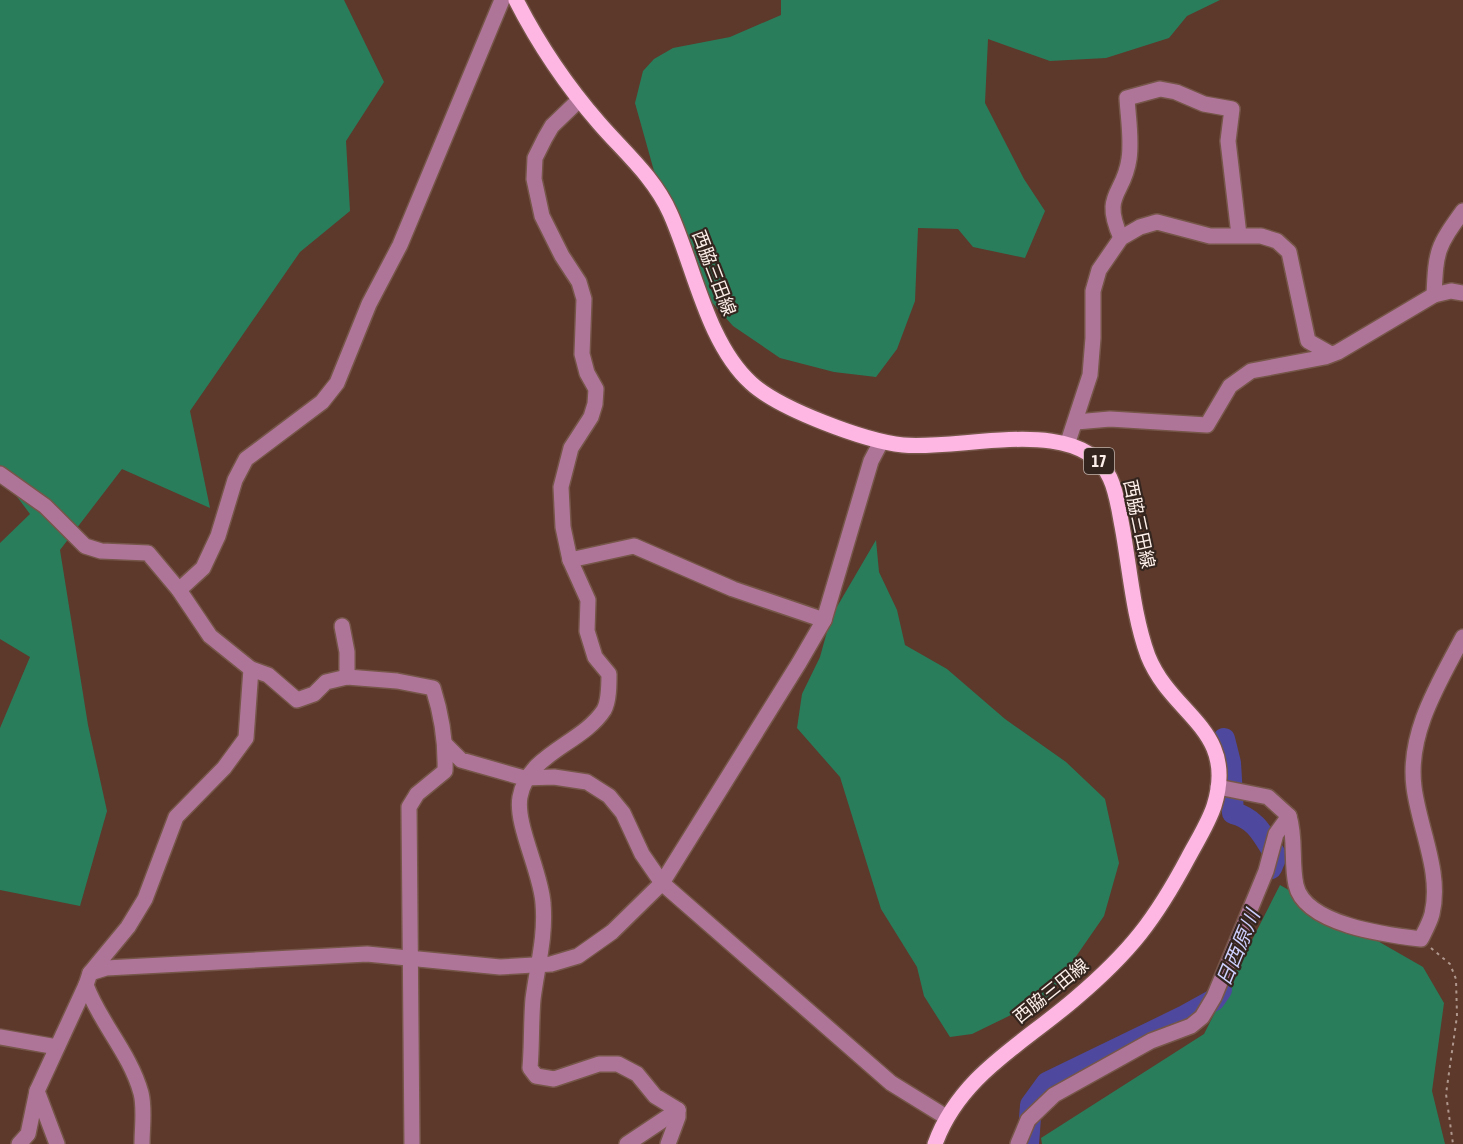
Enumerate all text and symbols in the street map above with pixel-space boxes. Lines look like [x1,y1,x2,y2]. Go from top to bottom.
street label: 西脇三田線 [689,227,740,319]
road number: 17 [1084,448,1114,474]
street label: 西脇三田線 [1120,478,1159,570]
water label: 日西原川 [1211,905,1265,989]
street label: 西脇三田線 [1009,954,1092,1027]

